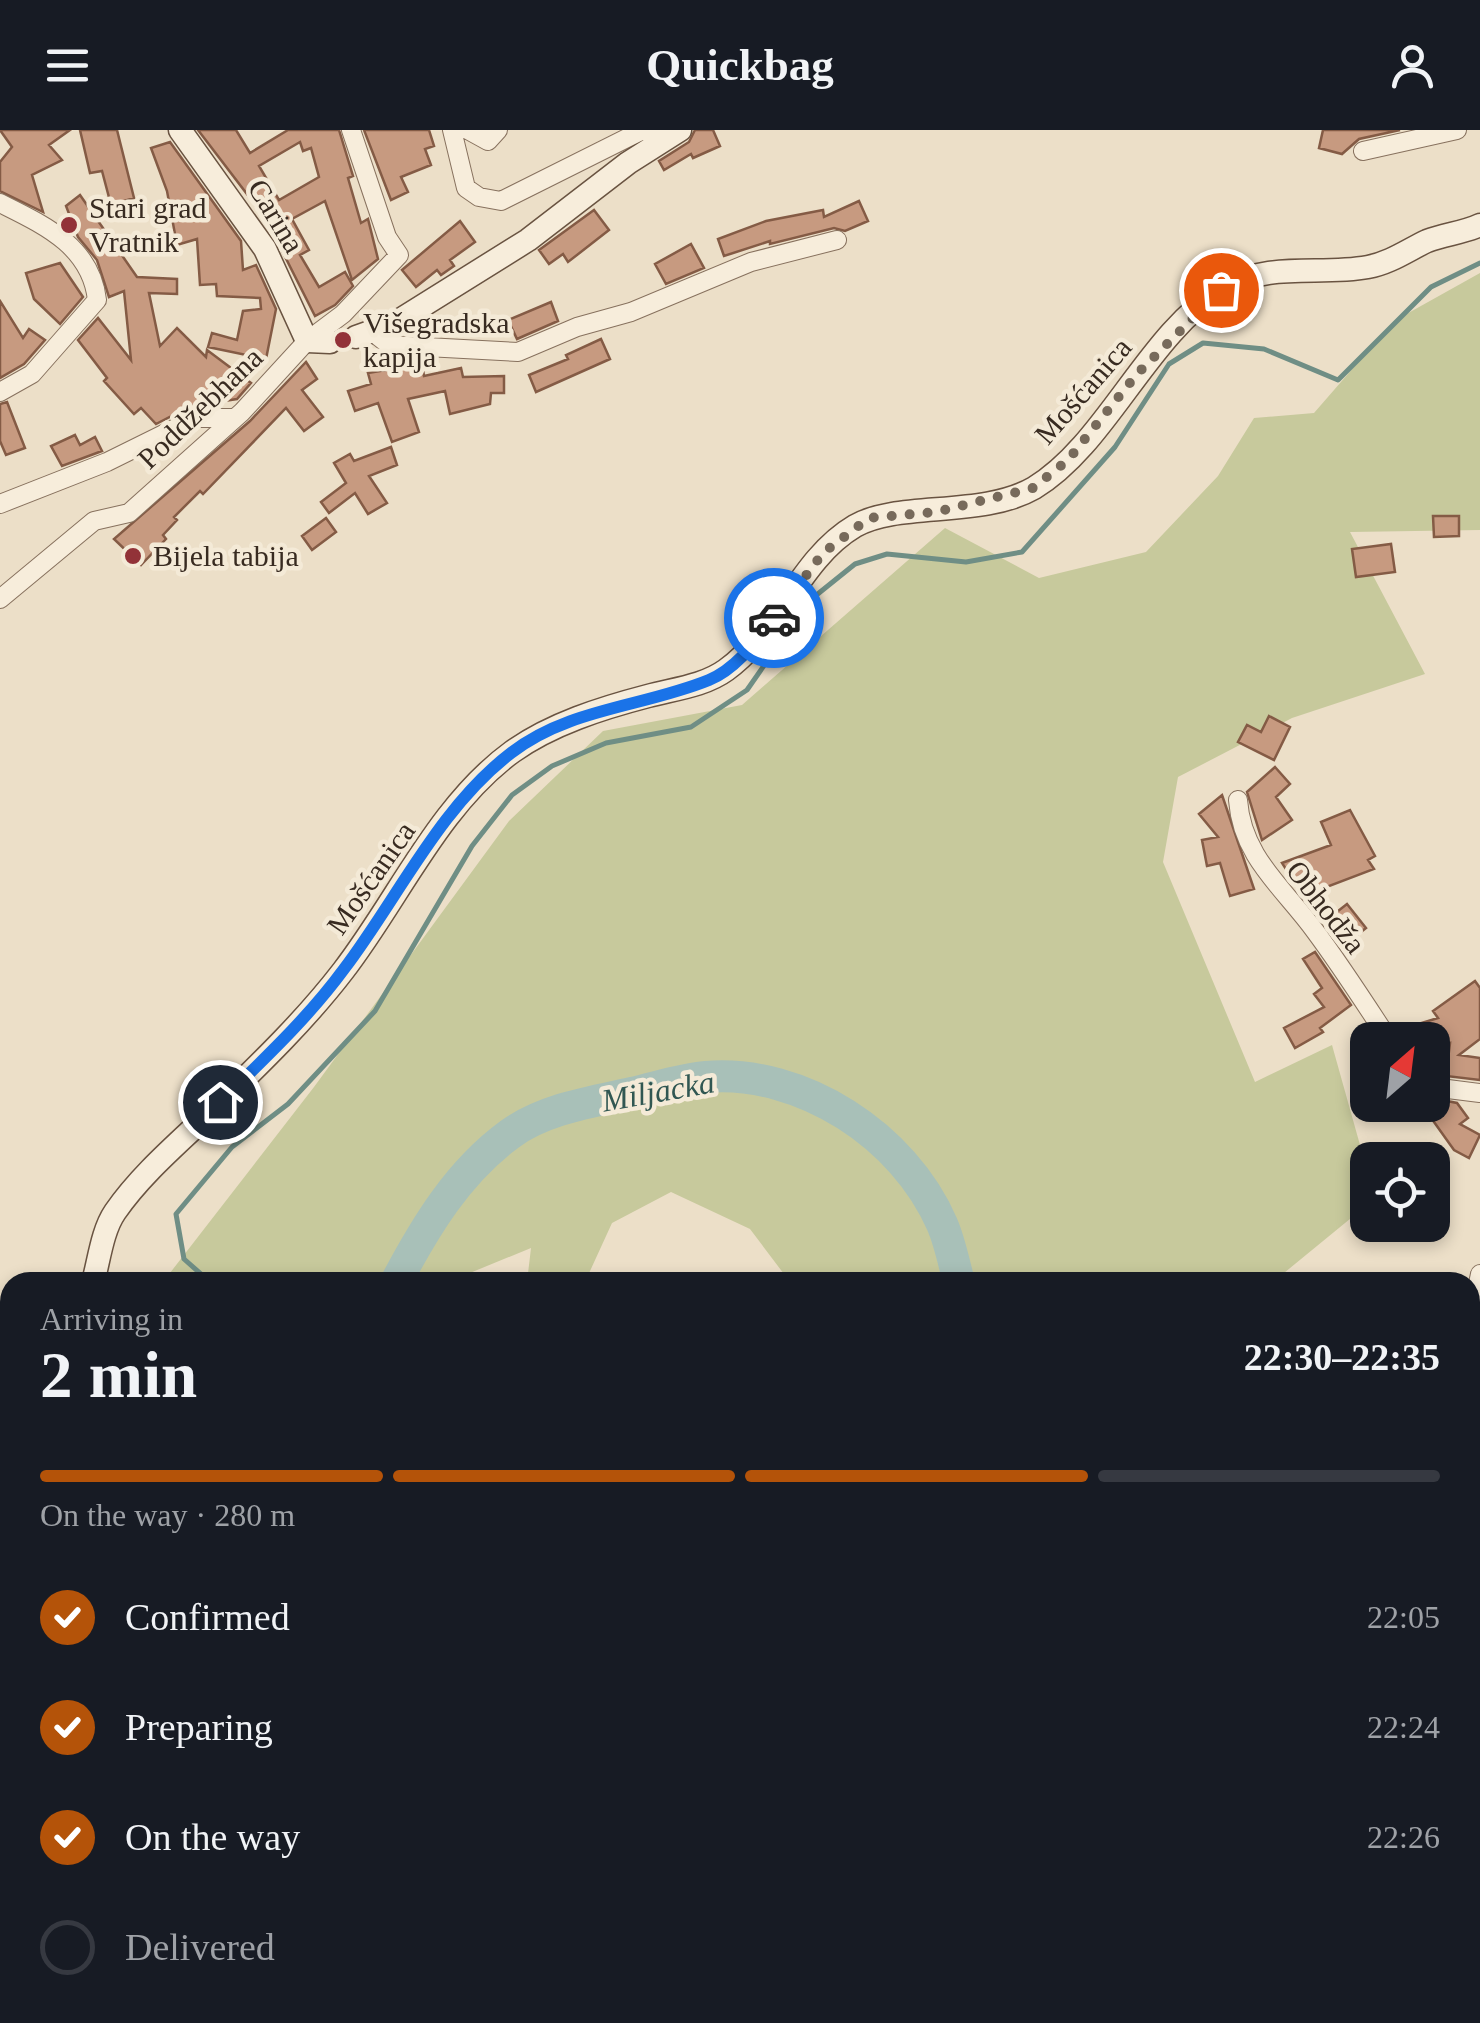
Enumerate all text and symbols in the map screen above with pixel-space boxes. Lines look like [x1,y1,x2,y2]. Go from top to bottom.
icon: menu [40,38,95,93]
icon: person [1385,38,1440,93]
text: Quickbag [646,40,834,90]
street label: Carina [242,173,311,259]
place label: Stari grad Vratnik [89,191,206,258]
marker: Stari grad Vratnik [58,214,80,236]
pin [1179,248,1264,333]
icon: bag [1194,263,1249,318]
place label: Višegradska kapija [363,306,509,373]
marker: Višegradska kapija [332,329,354,351]
street label: Mošćanica [1028,331,1138,451]
street label: Poddžebhana [131,340,269,475]
place label: Bijela tabija [153,539,299,572]
marker: Bijela tabija [122,545,144,567]
courier [724,568,824,668]
icon: car [747,591,802,646]
street label: Mošćanica [320,815,421,940]
street label: Obhodža [1280,854,1373,960]
north arrow [1350,1022,1450,1122]
map controls [1350,1022,1450,1242]
pin [178,1060,263,1145]
water label: Miljacka [598,1063,717,1119]
icon: home [193,1075,248,1130]
button: locate [1350,1142,1450,1242]
text: Arriving in [40,1301,183,1337]
text: 22:30–22:35 [1244,1336,1440,1378]
text: 2 min [40,1339,197,1411]
text: On the way · 280 m [40,1497,295,1533]
icon: check [40,1590,95,1645]
text: Confirmed [125,1596,290,1638]
text: 22:05 [1367,1599,1440,1635]
icon: check [40,1700,95,1755]
text: Preparing [125,1706,273,1748]
text: 22:24 [1367,1709,1440,1745]
icon: check [40,1810,95,1865]
text: On the way [125,1816,300,1858]
text: 22:26 [1367,1819,1440,1855]
text: Delivered [125,1926,275,1968]

